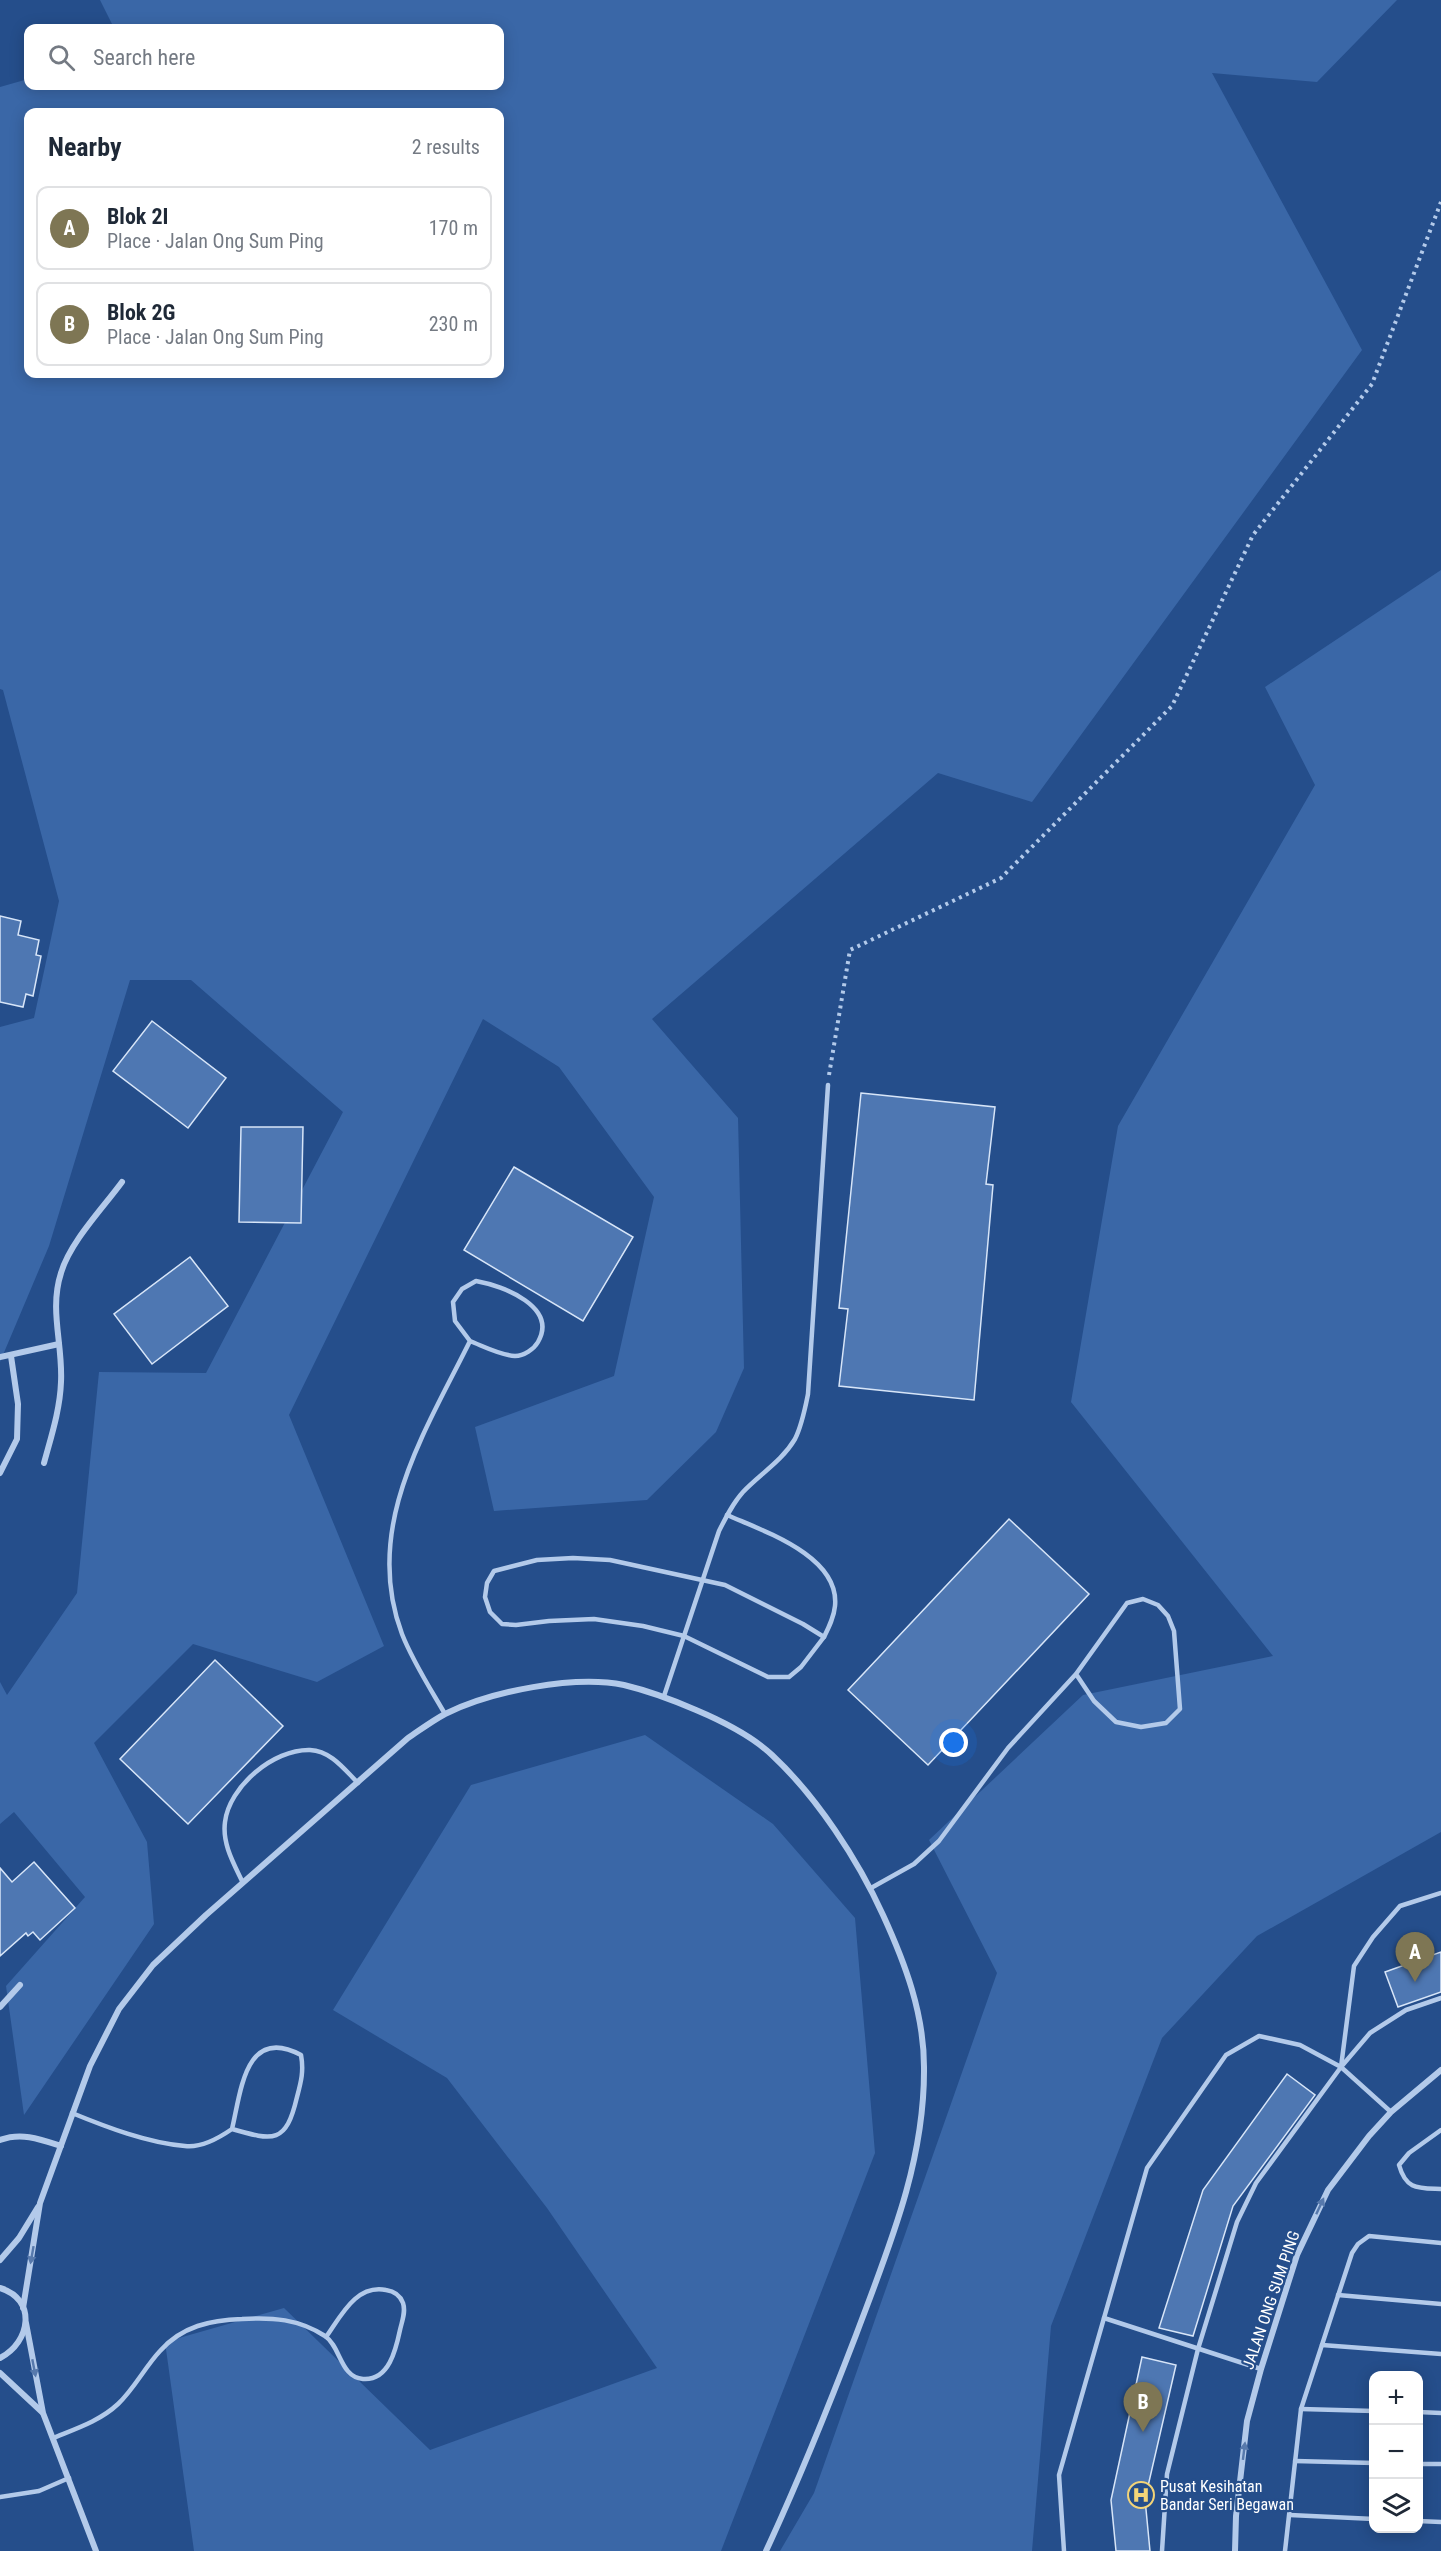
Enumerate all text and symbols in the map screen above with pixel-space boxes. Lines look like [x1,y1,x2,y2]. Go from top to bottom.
search box [24,24,504,90]
icon: search [45,41,78,74]
text: Search here [93,45,195,70]
text: Nearby [48,132,122,162]
text: 2 results [412,135,480,159]
text: Blok 2I [107,204,168,229]
text: A [64,216,75,240]
text: 170 m [429,216,478,240]
text: Place · Jalan Ong Sum Ping [107,229,324,253]
text: Blok 2G [107,300,175,325]
text: B [64,312,75,336]
text: 230 m [429,312,478,336]
text: Place · Jalan Ong Sum Ping [107,325,324,349]
your location [939,1728,968,1757]
pin: A [1396,1932,1434,1982]
one-way arrow [1316,2197,1325,2214]
street label: JALAN ONG SUM PING [1238,2228,1304,2372]
one-way arrow [27,2246,36,2265]
one-way arrow [30,2358,39,2377]
map controls [1369,2371,1423,2533]
button: + [1369,2371,1423,2425]
pin: B [1124,2382,1162,2432]
button: − [1369,2425,1423,2479]
one-way arrow [1239,2441,1248,2460]
place label: Pusat Kesihatan Bandar Seri Begawan [1160,2477,1294,2514]
button: layers [1369,2479,1423,2533]
hospital icon: Pusat Kesihatan Bandar Seri Begawan [1126,2480,1156,2510]

